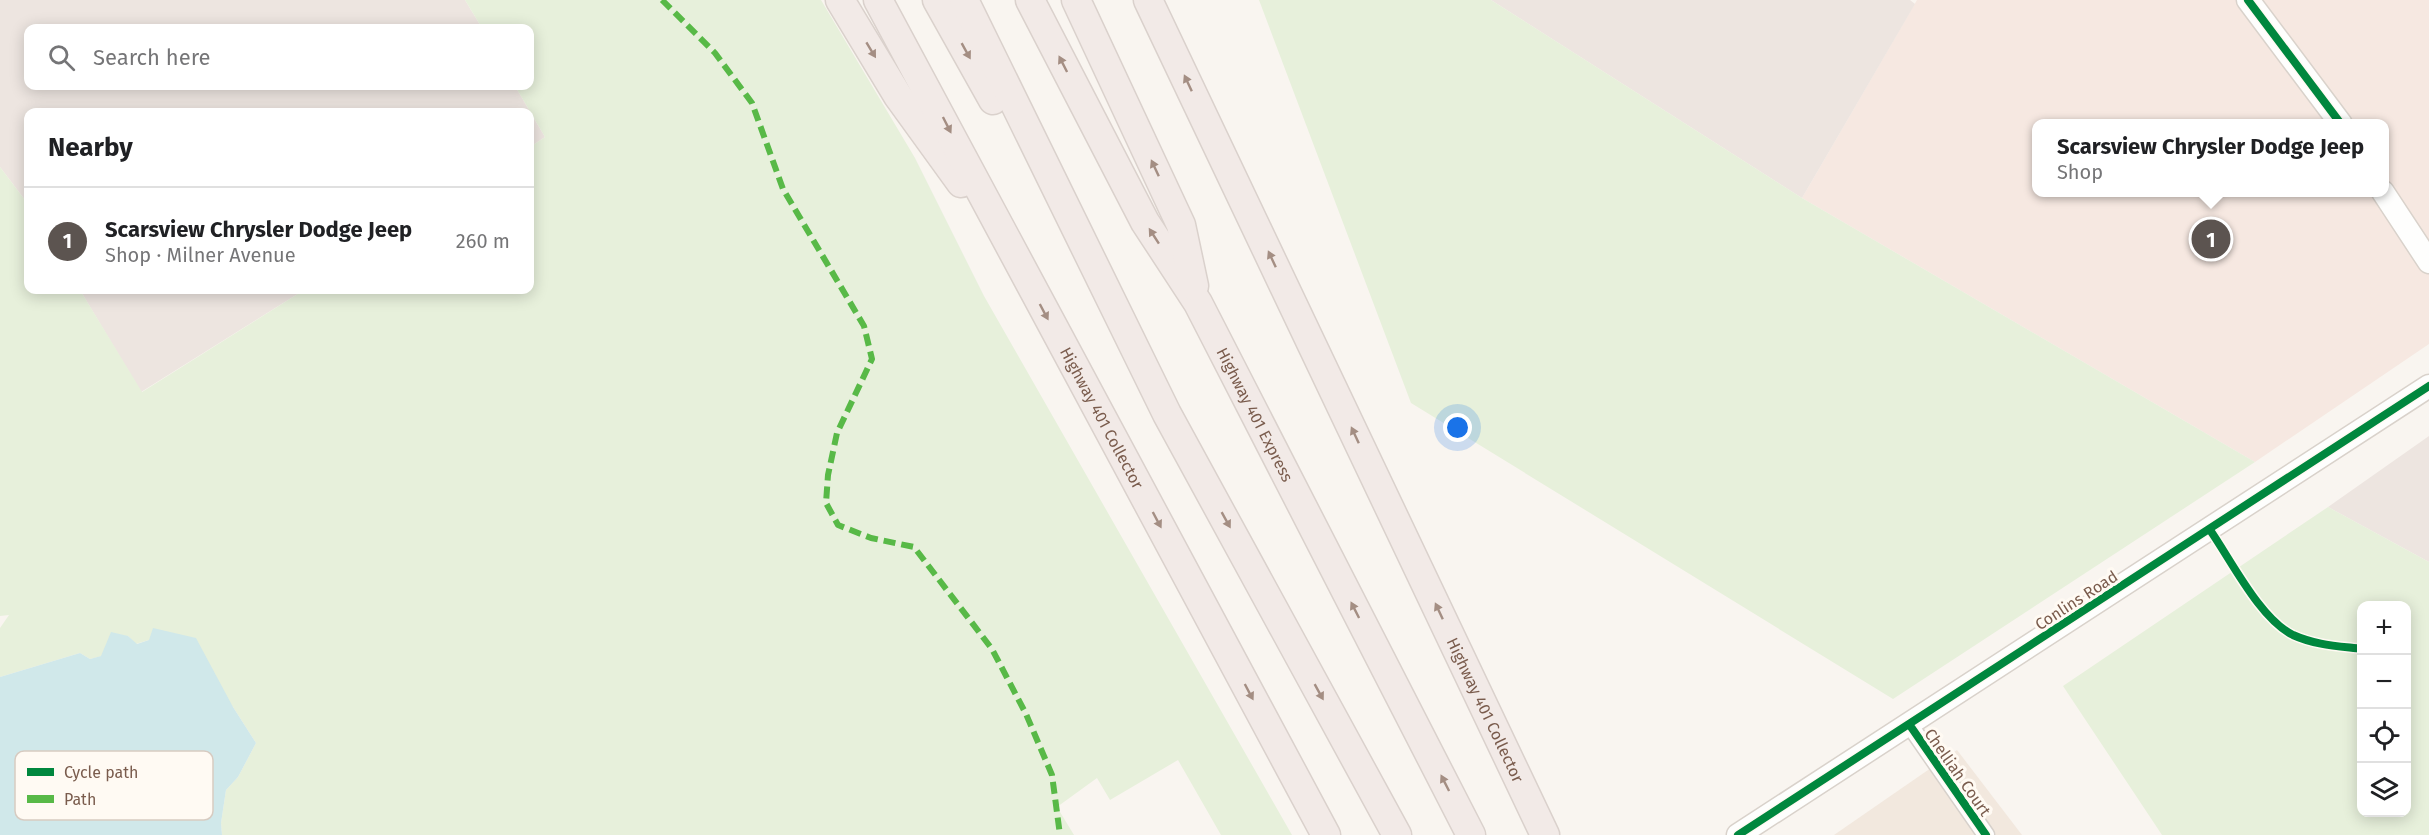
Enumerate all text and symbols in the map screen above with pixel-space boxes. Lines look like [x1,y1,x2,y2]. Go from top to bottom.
search box [24,24,534,90]
icon: search [45,41,78,74]
one-way arrow [865,42,876,58]
one-way arrow [961,43,971,60]
text: Search here [93,44,211,71]
one-way arrow [1058,55,1068,72]
one-way arrow [1183,75,1192,92]
one-way arrow [942,116,952,133]
popup [2032,119,2389,197]
text: Nearby [48,132,133,163]
text: Scarsview Chrysler Dodge Jeep [2057,133,2364,160]
one-way arrow [1150,159,1159,176]
text: Shop [2057,160,2103,184]
text: Scarsview Chrysler Dodge Jeep [105,216,412,243]
pin: 1 [2192,216,2230,262]
text: 1 [63,229,72,253]
text: 260 m [456,229,510,253]
one-way arrow [1148,229,1160,245]
text: Shop · Milner Avenue [105,243,296,267]
one-way arrow [1267,251,1276,268]
one-way arrow [1039,304,1049,321]
street label: Highway 401 Collector [1056,344,1148,493]
street label: Highway 401 Express [1212,344,1297,485]
your location [1443,413,1472,442]
one-way arrow [1351,427,1360,444]
one-way arrow [1152,512,1162,529]
one-way arrow [1221,512,1231,529]
street label: Conlins Road [2031,567,2121,634]
one-way arrow [1351,601,1360,618]
map controls [2357,601,2411,817]
button: + [2357,601,2411,655]
one-way arrow [1435,603,1444,620]
street label: Highway 401 Collector [1443,635,1528,786]
button: − [2357,655,2411,709]
one-way arrow [1314,683,1324,700]
one-way arrow [1244,684,1254,701]
button: locate [2357,709,2411,763]
street label: Chelliah Court [1920,725,1995,820]
legend [15,751,213,820]
text: Cycle path [64,763,138,782]
button: layers [2357,763,2411,817]
one-way arrow [1440,774,1450,792]
text: Path [64,790,96,809]

